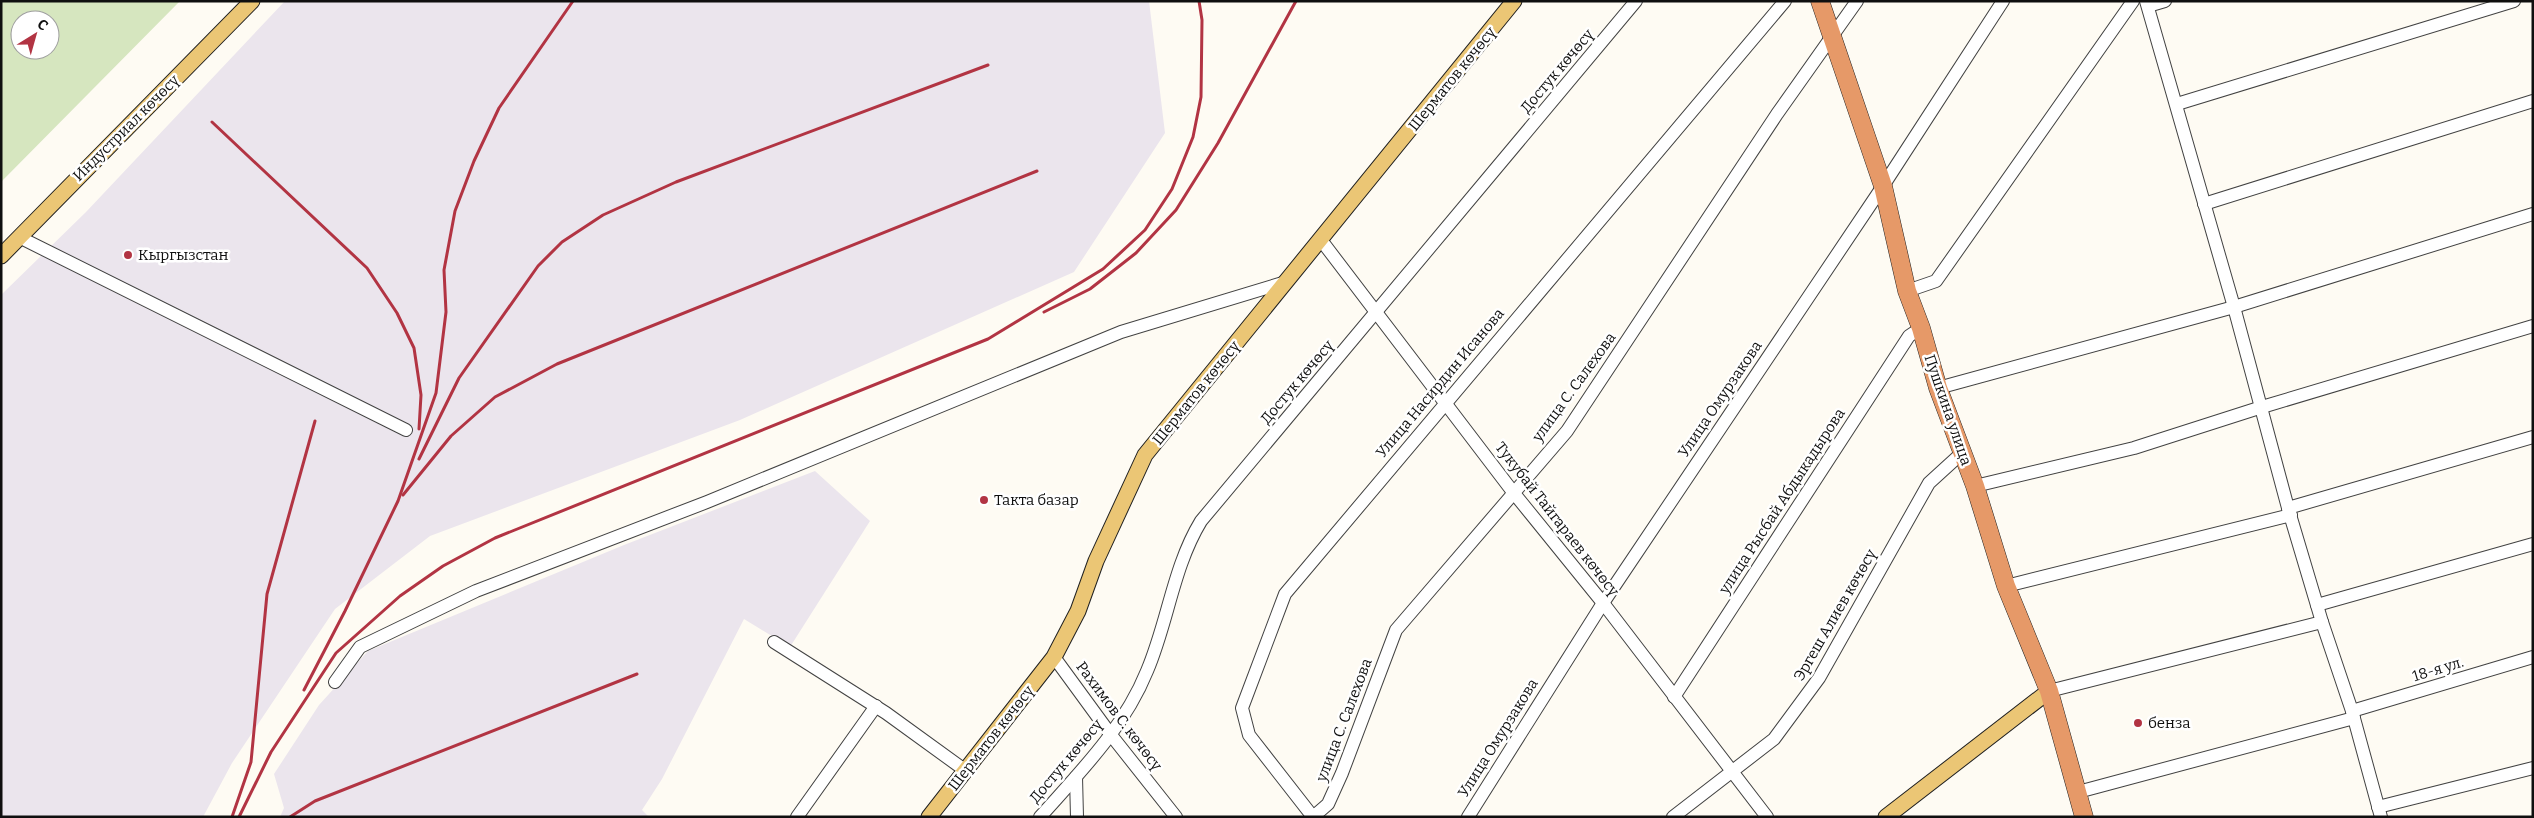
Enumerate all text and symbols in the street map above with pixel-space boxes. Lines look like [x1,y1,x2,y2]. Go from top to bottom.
north arrow [10,10,60,60]
text: С [34,16,51,35]
street label: Шерматов көчөсү [1405,23,1500,135]
street label: Достук көчөсү [1517,25,1598,116]
street label: Индустриал көчөсү [69,71,183,185]
place label: Кыргызстан [138,246,229,264]
marker: Кыргызстан [122,249,134,261]
street label: Улица Насирдин Исанова [1372,305,1508,461]
street label: улица С. Салехова [1528,329,1620,446]
street label: Достук көчөсү [1257,336,1338,427]
street label: Шерматов көчөсү [1149,337,1244,449]
street label: Улица Омурзакова [1674,337,1766,461]
street label: Пушкина улица [1921,352,1975,468]
street label: улица Рысбай Абдыкадырова [1715,405,1849,598]
street label: Тукубай Тайгараев көчөсү [1491,438,1623,600]
place label: Такта базар [994,491,1079,509]
marker: Такта базар [978,494,990,506]
street label: Эргеш Алиев көчөсү [1790,545,1880,684]
street label: 18-я ул. [2410,653,2466,685]
street label: улица С. Салехова [1312,656,1376,785]
street label: Рахимов С. көчөсү [1072,658,1166,775]
street label: Улица Омурзакова [1454,675,1542,801]
street label: Шерматов көчөсү [944,681,1038,794]
place label: бенза [2148,714,2191,732]
street label: Достук көчөсү [1026,715,1107,806]
marker: бенза [2132,717,2144,729]

